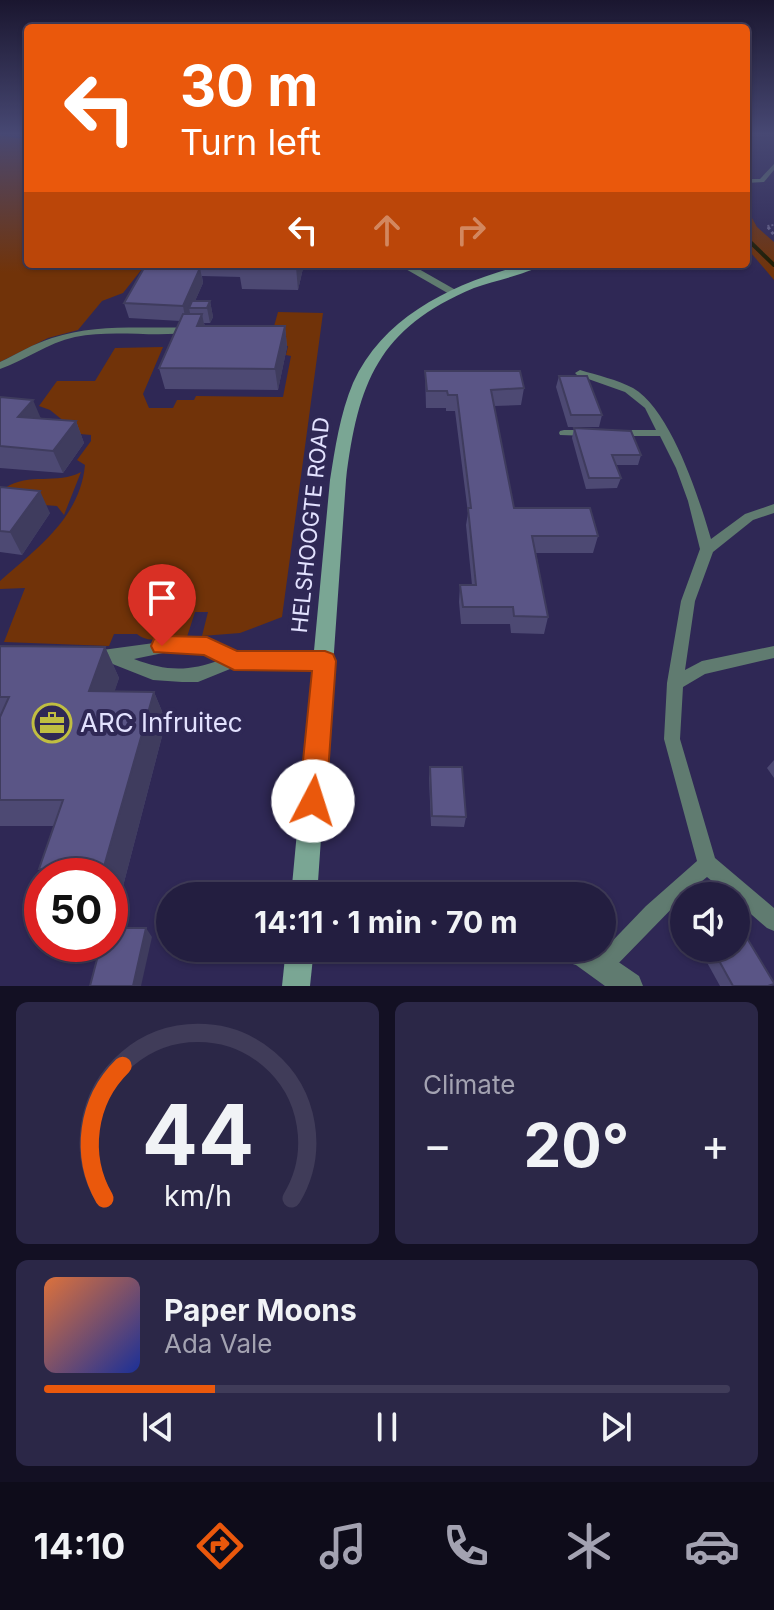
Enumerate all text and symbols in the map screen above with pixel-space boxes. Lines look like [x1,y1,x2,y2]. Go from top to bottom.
text: 30 m [180,52,318,120]
icon: left [48,56,152,160]
text: Turn left [180,120,321,164]
icon: left [281,208,325,252]
icon: ahead [365,208,409,252]
icon: right [449,208,493,252]
street label: HELSHOOGTE ROAD [286,416,334,634]
pin [128,564,196,646]
icon: arrive [140,576,184,620]
office icon: ARC Infruitec [31,702,73,744]
place label: ARC Infruitec [80,707,243,738]
position arrow [271,759,355,843]
speed limit sign: 50 [24,858,128,962]
map controls [670,882,750,962]
button: sound [670,882,750,962]
text: 14:11 · 1 min · 70 m [254,904,518,940]
text: Climate [423,1069,515,1100]
text: 44 [141,1084,254,1185]
text: 20° [524,1109,629,1181]
text: − [423,1118,452,1172]
text: + [701,1118,730,1172]
text: km/h [164,1178,231,1213]
text: Paper Moons [164,1292,357,1328]
text: Ada Vale [164,1328,272,1359]
icon: previous [136,1405,180,1449]
icon: pause [365,1405,409,1449]
icon: next [594,1405,638,1449]
icon: directions [192,1518,248,1574]
icon: music [315,1518,371,1574]
icon: phone [438,1518,494,1574]
icon: climate [561,1518,617,1574]
icon: car [684,1518,740,1574]
text: 14:10 [34,1524,125,1568]

